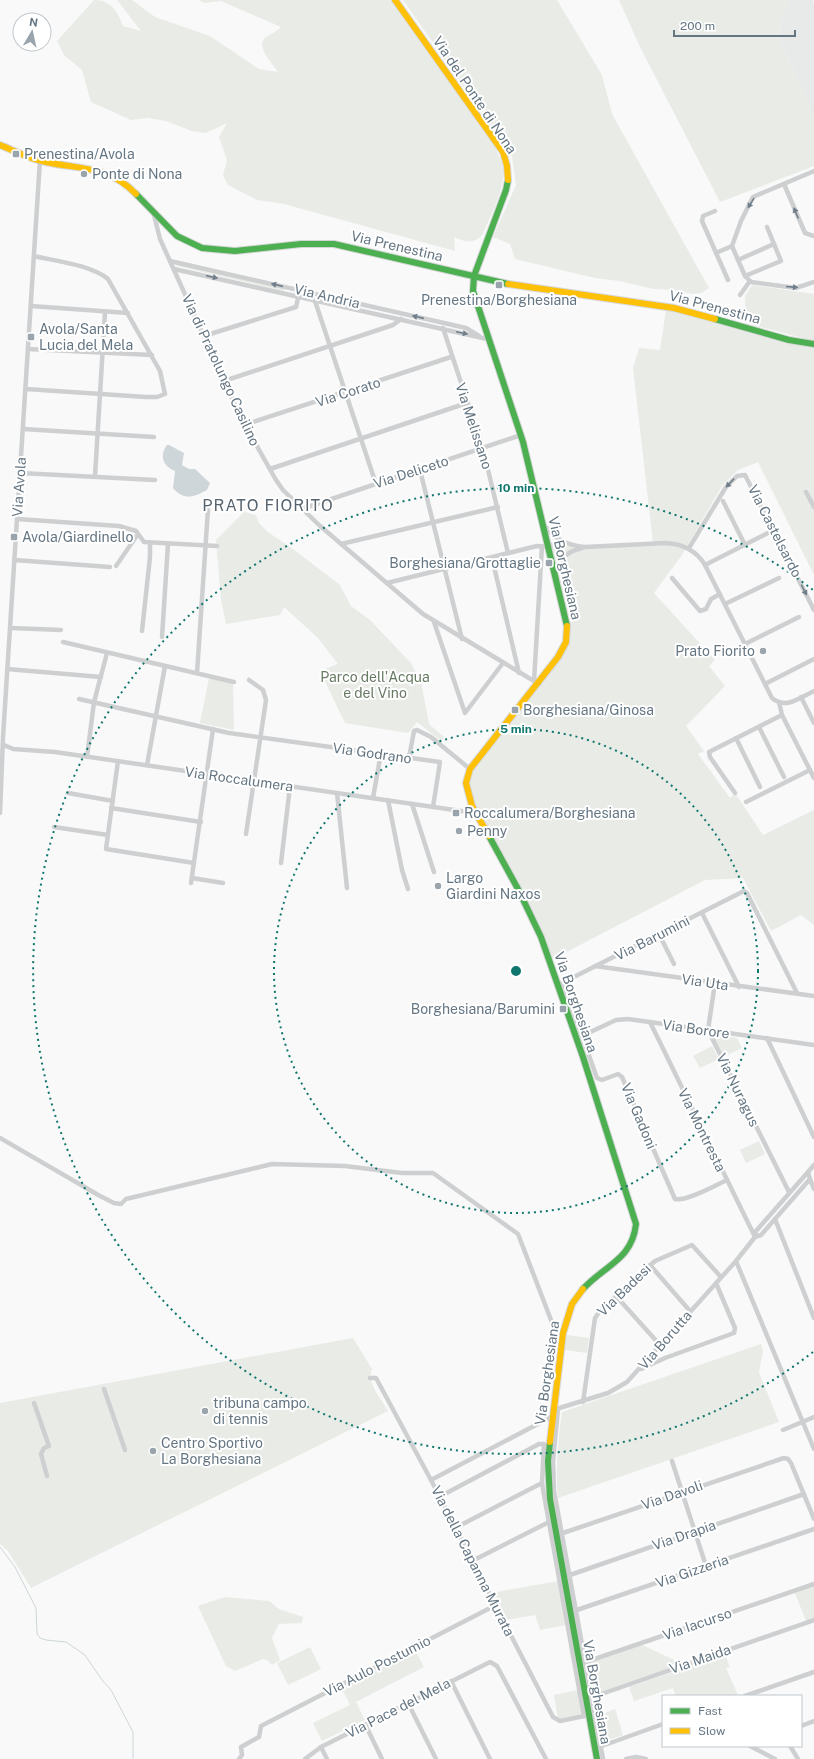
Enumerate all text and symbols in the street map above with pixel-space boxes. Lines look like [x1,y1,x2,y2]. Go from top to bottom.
north arrow [12,12,52,52]
scale bar [674,12,795,38]
text: N [28,16,39,29]
text: 200 m [680,19,715,33]
street label: Via del Ponte di Nona [430,33,520,157]
place label: Prenestina/Avola [24,146,135,162]
marker: Prenestina/Avola [11,149,21,159]
place label: Ponte di Nona [92,166,182,182]
marker: Ponte di Nona [79,169,89,179]
one-way arrow [747,197,754,208]
one-way arrow [793,208,799,219]
street label: Via Prenestina [349,228,445,264]
one-way arrow [206,275,218,281]
marker: Prenestina/Borghesiana [494,280,504,290]
street label: Via Andria [292,281,362,311]
one-way arrow [271,282,283,288]
one-way arrow [786,284,798,291]
street label: Via Prenestina [668,287,762,327]
street label: Via di Pratolungo Casilino [179,292,263,448]
place label: Prenestina/Borghesiana [421,292,577,308]
one-way arrow [412,313,424,319]
place label: Avola/Santa Lucia del Mela [39,321,133,353]
one-way arrow [456,331,468,337]
marker: Avola/Santa Lucia del Mela [26,332,36,342]
street label: Via Corato [313,374,383,410]
street label: Via Melissano [453,381,496,471]
street label: Via Deliceto [372,452,450,492]
street label: Via Avola [9,457,29,517]
one-way arrow [725,478,735,488]
text: 10 min [498,481,534,495]
street label: Via Castelsardo [745,482,805,580]
district label: PRATO FIORITO [202,496,334,515]
street label: Via Borghesiana [545,515,585,621]
place label: Avola/Giardinello [22,529,134,545]
marker: Avola/Giardinello [9,532,19,542]
place label: Borghesiana/Grottaglie [389,555,541,571]
marker: Borghesiana/Grottaglie [544,558,554,568]
one-way arrow [801,584,807,596]
place label: Prato Fiorito [675,643,755,659]
marker: Prato Fiorito [758,646,768,656]
park label: Parco dell'Acqua e del Vino [320,669,430,701]
place label: Borghesiana/Ginosa [523,702,654,718]
marker: Borghesiana/Ginosa [510,705,520,715]
text: 5 min [500,722,532,736]
street label: Via Godrano [331,740,413,766]
street label: Via Roccalumera [184,763,294,795]
place label: Roccalumera/Borghesiana [464,805,635,821]
marker: Roccalumera/Borghesiana [451,808,461,818]
place label: Penny [467,823,508,839]
marker: Penny [454,826,464,836]
place label: Largo Giardini Naxos [446,870,540,902]
marker: Largo Giardini Naxos [433,881,443,891]
street label: Via Barumini [612,912,692,964]
street label: Via Borghesiana [551,950,601,1054]
centre of rings [509,964,523,978]
street label: Via Uta [681,971,729,993]
place label: Borghesiana/Barumini [411,1001,555,1017]
marker: Borghesiana/Barumini [558,1004,568,1014]
street label: Via Borore [661,1016,731,1042]
street label: Via Nuragus [713,1051,763,1129]
street label: Via Gadoni [618,1081,660,1151]
street label: Via Montresta [675,1086,729,1174]
street label: Via Badesi [594,1261,654,1319]
street label: Via Borutta [635,1307,695,1373]
street label: Via Borghesiana [532,1320,562,1426]
place label: tribuna campo di tennis [213,1395,307,1427]
marker: tribuna campo di tennis [200,1406,210,1416]
place label: Centro Sportivo La Borghesiana [161,1435,263,1467]
marker: Centro Sportivo La Borghesiana [148,1446,158,1456]
street label: Via Davoli [639,1477,705,1513]
street label: Via della Capanna Murata [428,1483,518,1639]
street label: Via Drapia [650,1517,718,1553]
street label: Via Gizzeria [654,1551,730,1591]
street label: Via Iacurso [660,1605,734,1643]
street label: Via Aulo Postumio [321,1632,433,1700]
street label: Via Borghesiana [580,1639,614,1745]
street label: Via Maida [667,1641,733,1677]
street label: Via Pace del Mela [343,1675,453,1741]
legend [662,1695,802,1747]
text: Fast [698,1704,723,1718]
text: Slow [698,1724,726,1738]

